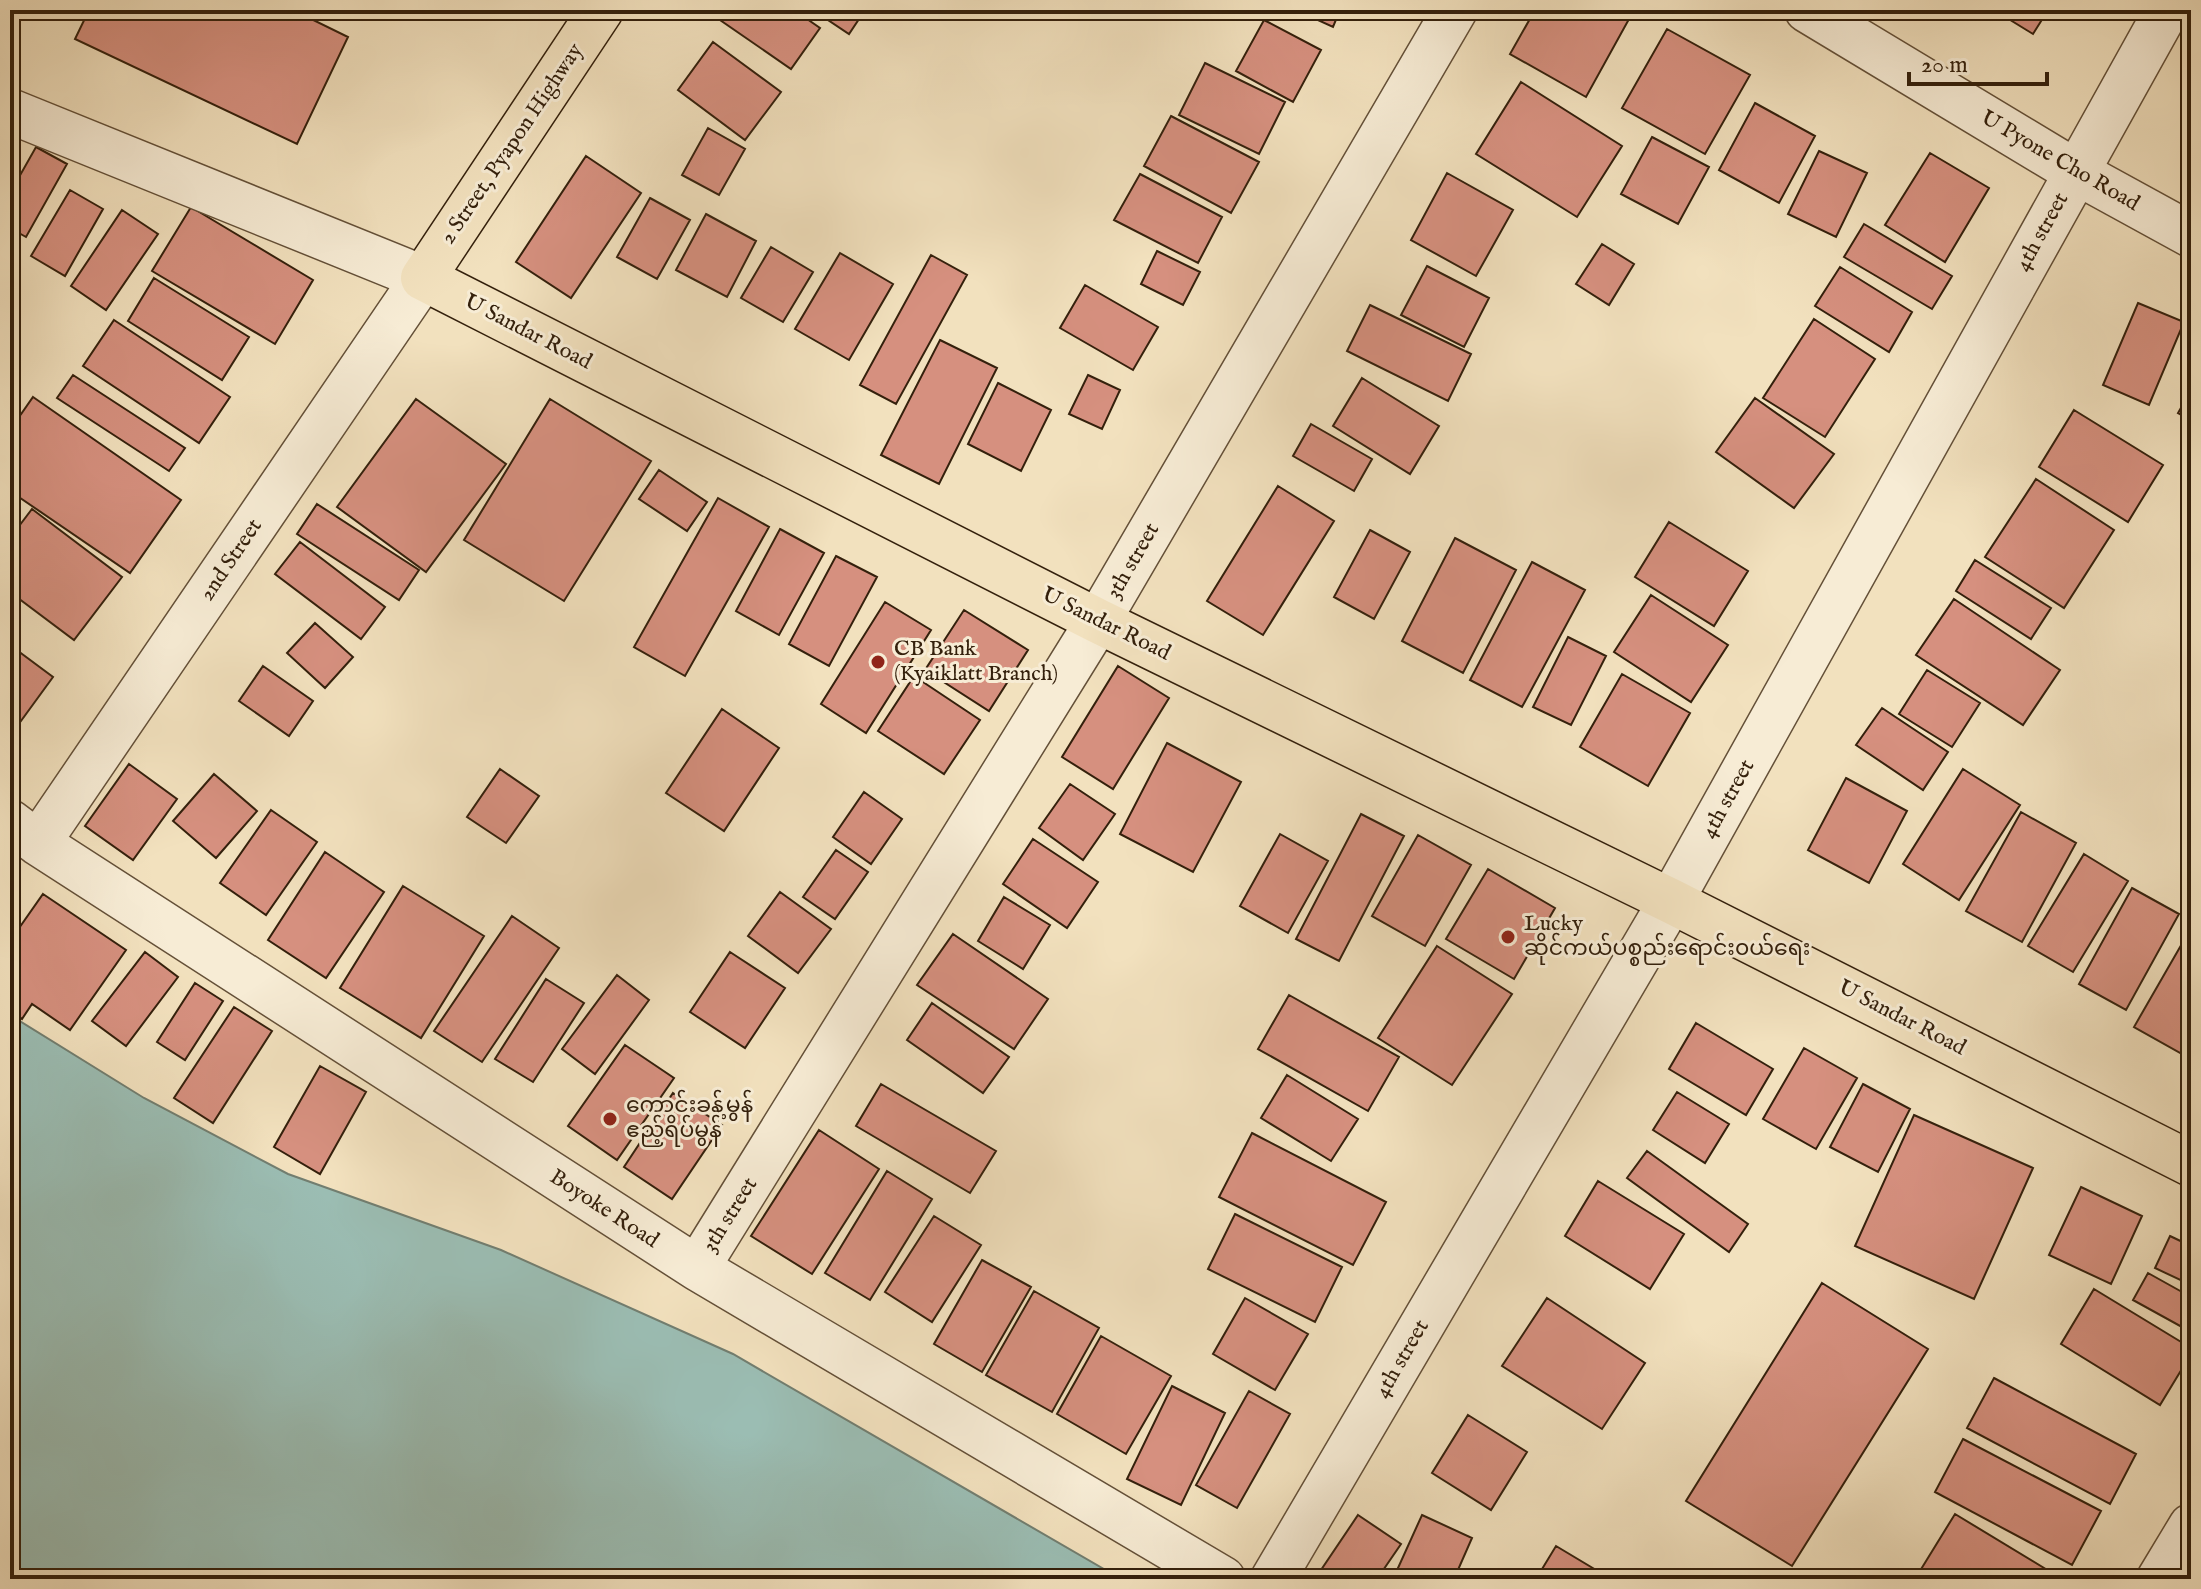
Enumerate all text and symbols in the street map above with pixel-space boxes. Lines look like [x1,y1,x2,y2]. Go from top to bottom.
scale bar [1909,36,2047,86]
street label: 2 Street, Pyapon Highway [434,38,590,250]
text: 20 m [1921,50,1968,81]
street label: U Pyone Cho Road [1976,104,2145,218]
street label: 4th street [2009,187,2075,276]
street label: U Sandar Road [459,288,597,376]
street label: 2nd Street [193,513,269,606]
street label: 3th street [1100,518,1166,604]
street label: U Sandar Road [1037,581,1175,667]
place label: CB Bank (Kyaiklatt Branch) [894,635,1058,688]
marker: CB Bank (Kyaiklatt Branch) [869,653,887,671]
street label: 4th street [1695,754,1761,843]
place label: Lucky ဆိုင်ကယ်ပစ္စည်းရောင်း၀ယ်ရေး [1524,910,1810,966]
marker: Lucky ဆိုင်ကယ်ပစ္စည်းရောင်း၀ယ်ရေး [1499,928,1517,946]
street label: U Sandar Road [1833,974,1971,1062]
place label: ကောင်းခန့်မွန် ဧည့်ရိပ်မွန် [626,1089,753,1147]
marker: ကောင်းခန့်မွန် ဧည့်ရိပ်မွန် [601,1110,619,1128]
street label: Boyoke Road [544,1163,664,1255]
street label: 3th street [696,1172,764,1258]
street label: 4th street [1368,1314,1436,1403]

